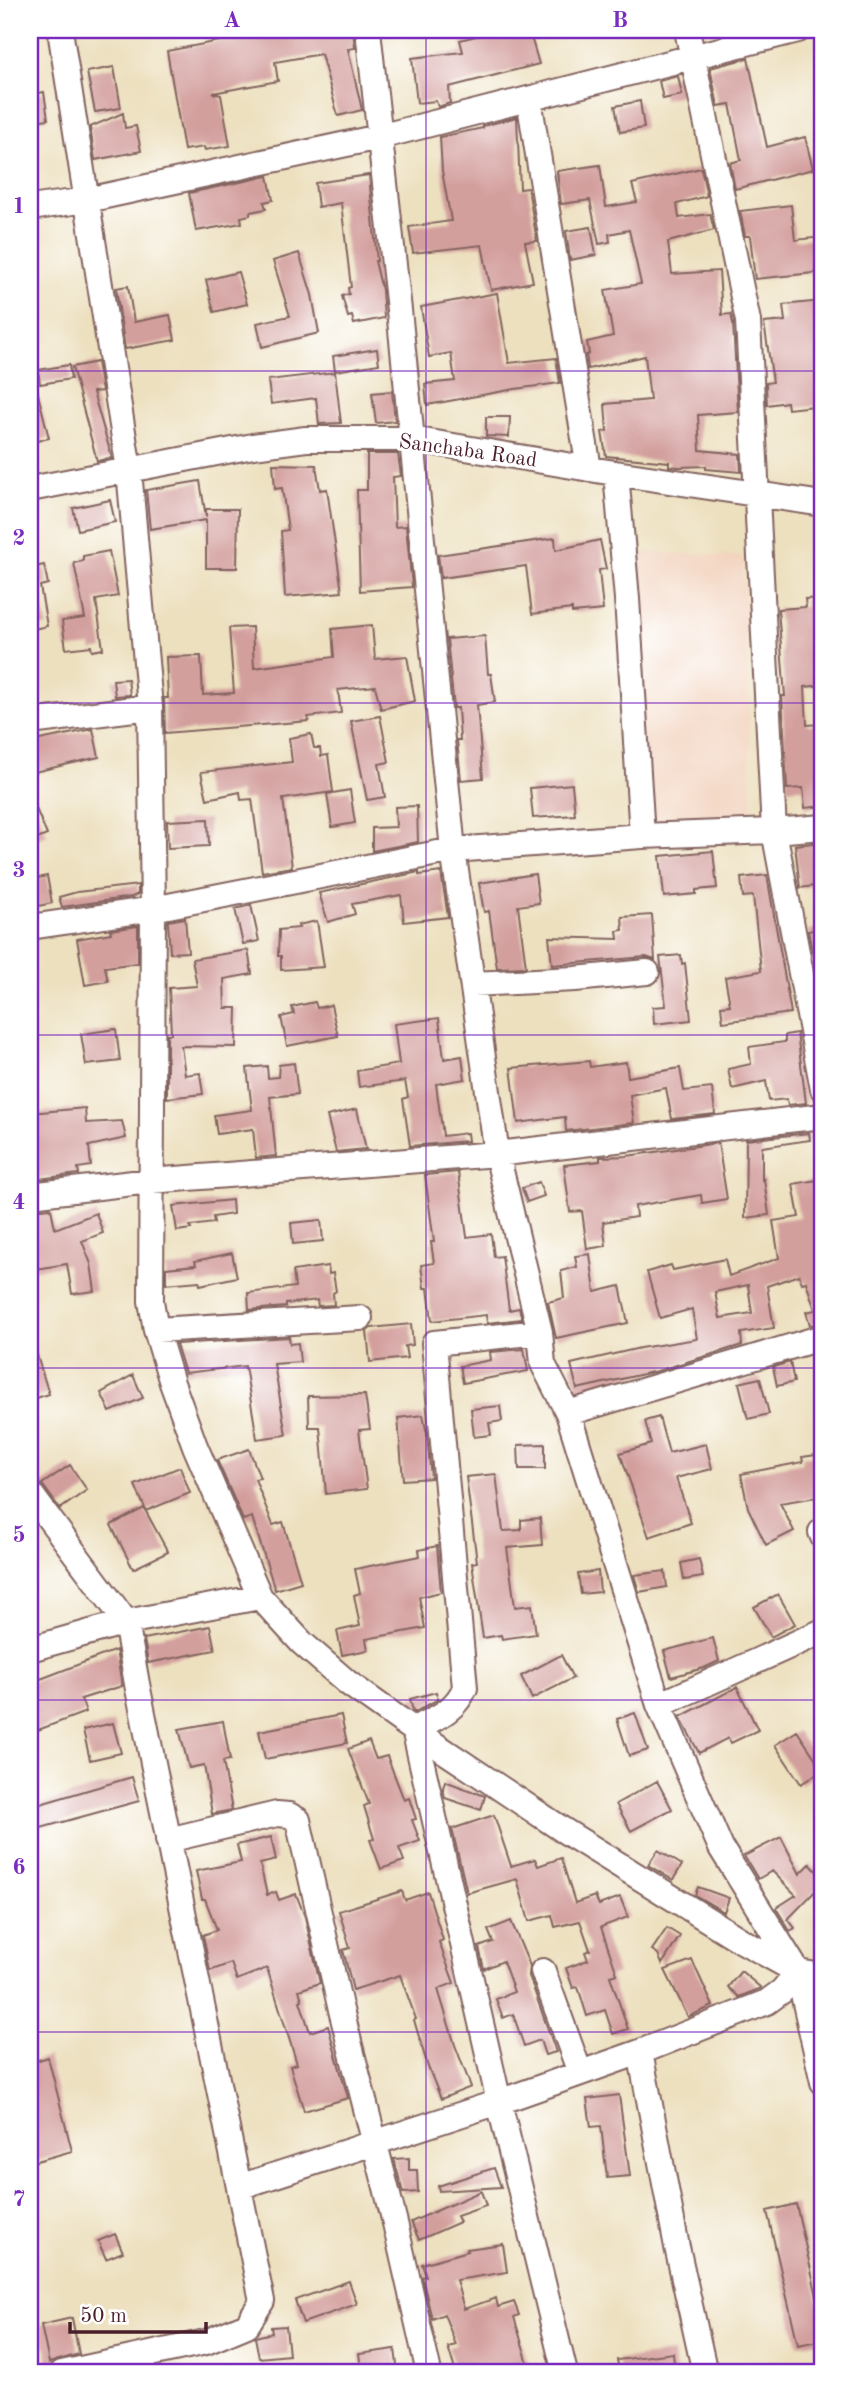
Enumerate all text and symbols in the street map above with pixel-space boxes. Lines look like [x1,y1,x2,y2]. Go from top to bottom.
text: A [223,9,241,32]
text: B [612,9,628,32]
text: 1 [12,195,26,218]
street label: Sanchaba Road [397,431,538,472]
text: 2 [12,527,26,550]
text: 3 [12,859,26,882]
text: 4 [12,1191,26,1214]
text: 5 [12,1524,26,1547]
text: 6 [12,1856,26,1879]
text: 7 [12,2188,26,2211]
scale bar [70,2291,206,2335]
text: 50 m [80,2306,127,2327]

